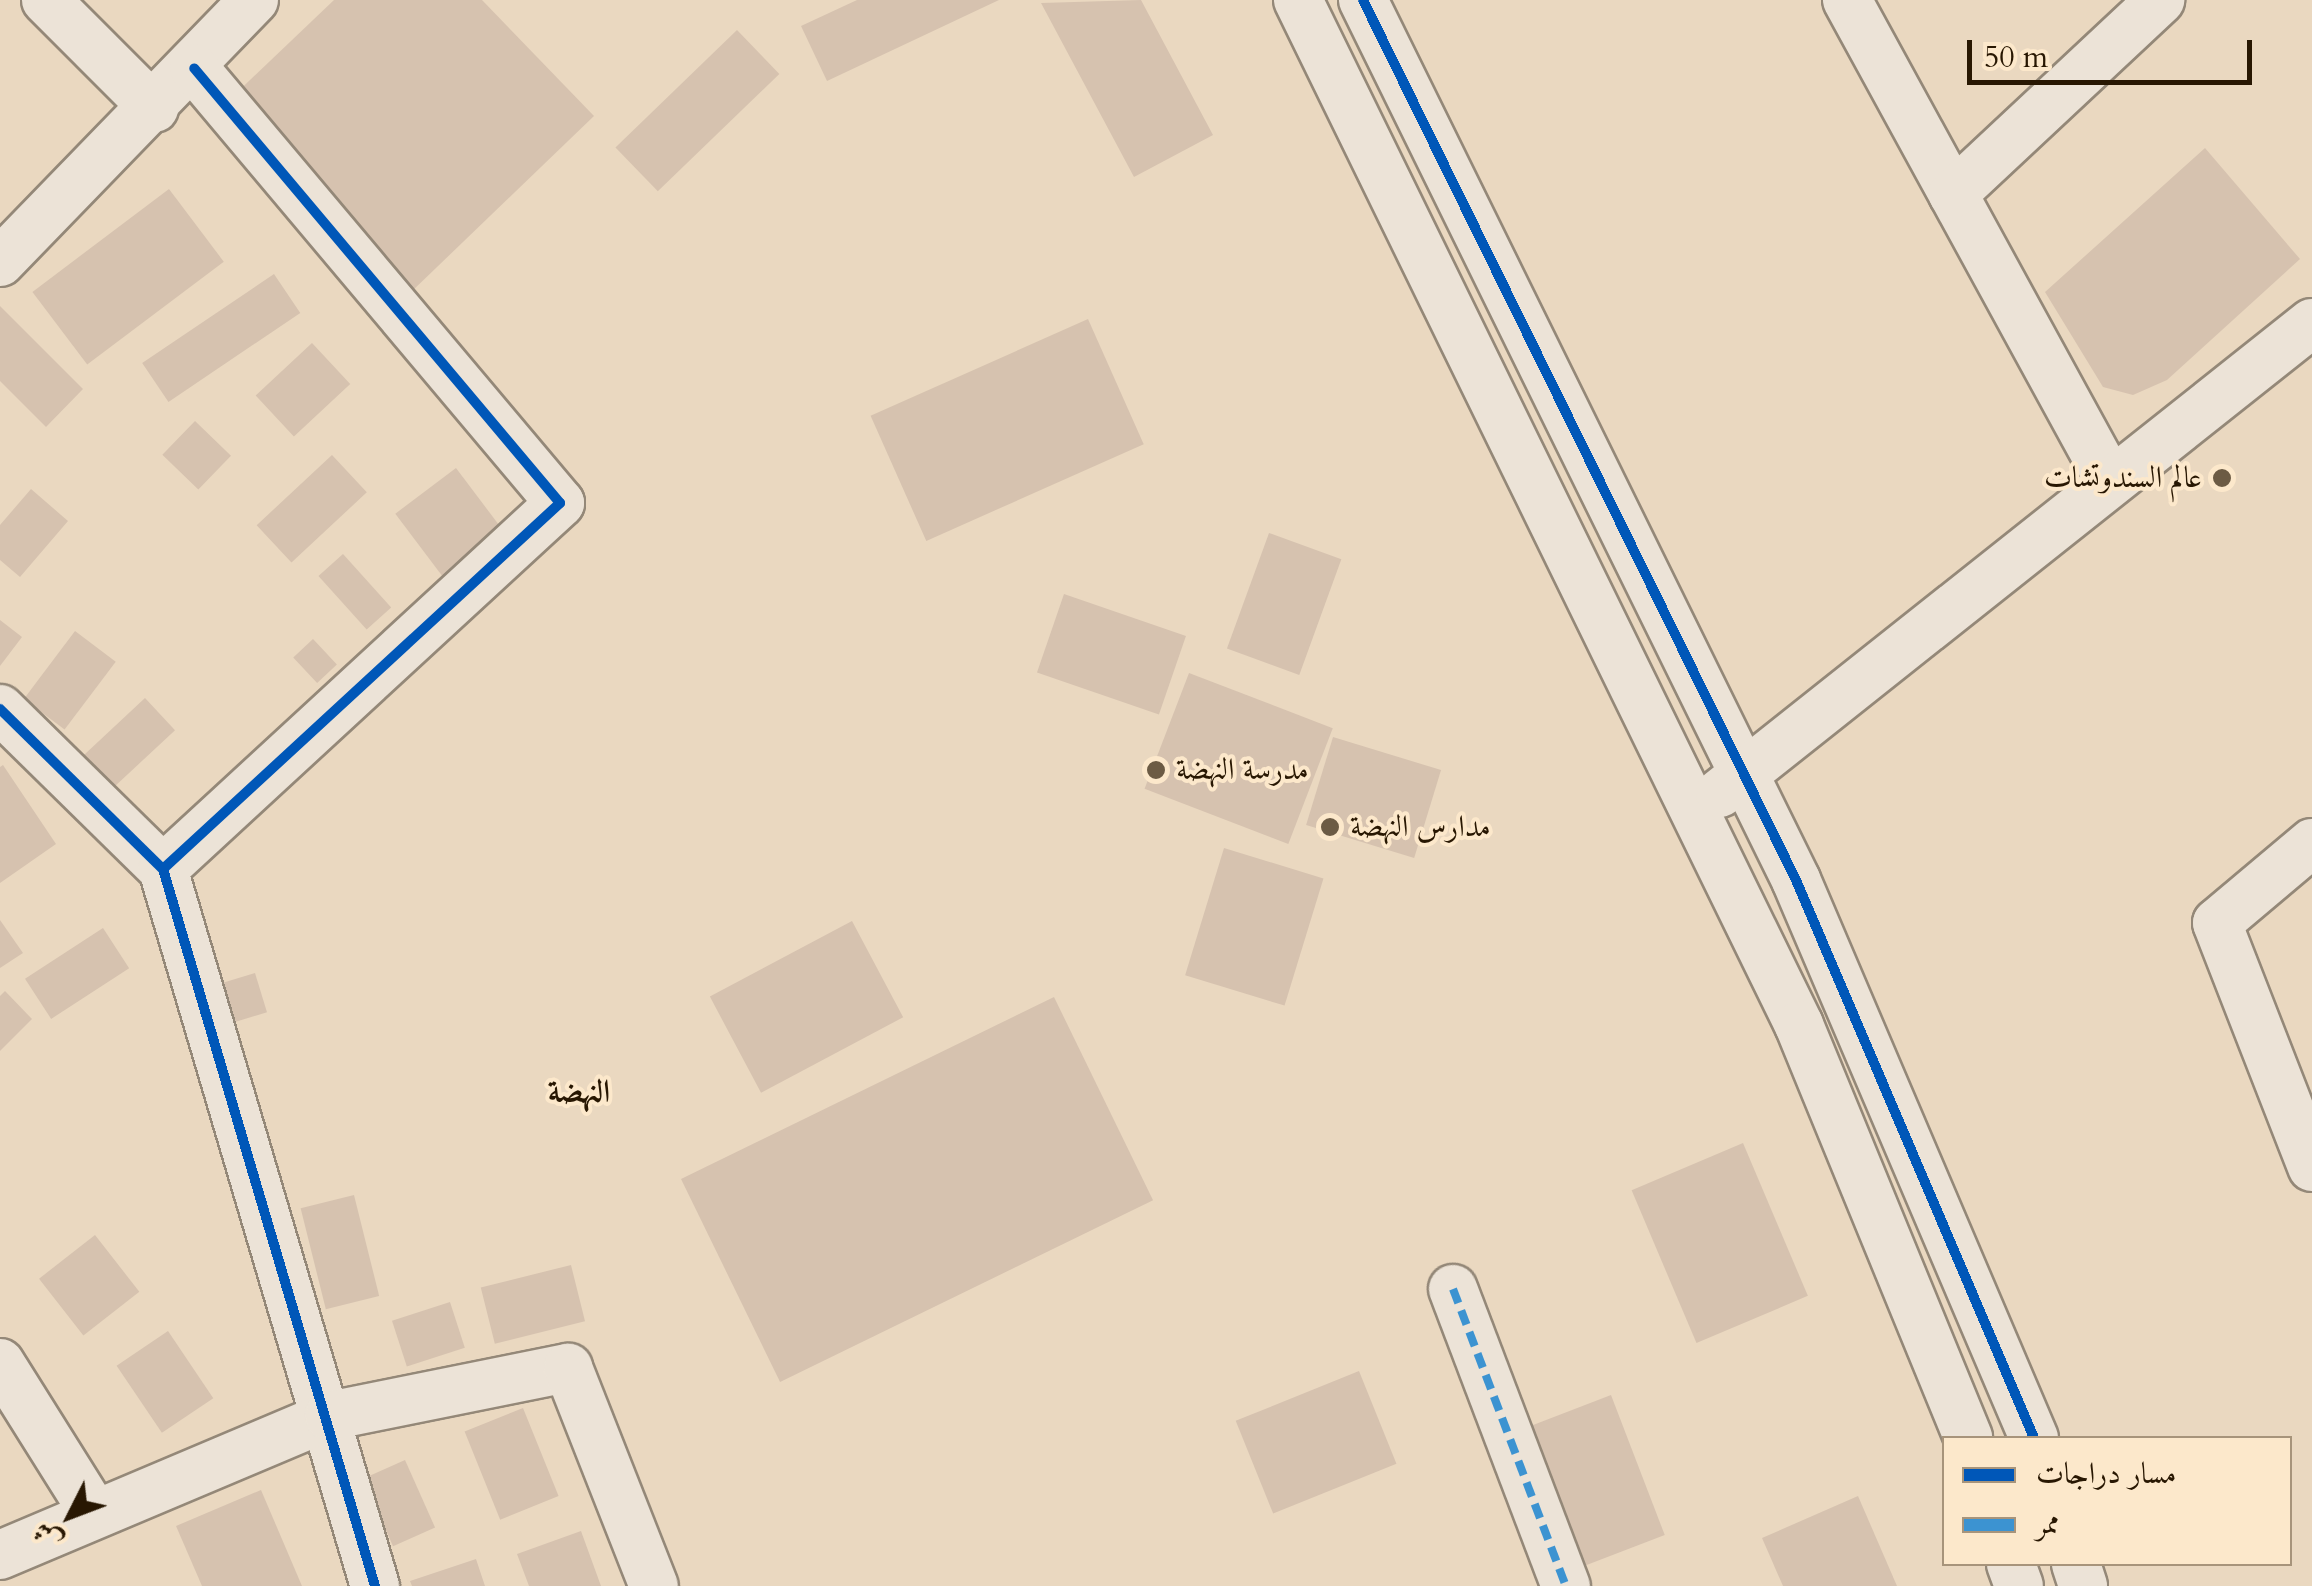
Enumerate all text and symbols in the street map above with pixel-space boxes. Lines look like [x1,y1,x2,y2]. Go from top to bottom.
scale bar [1972,20,2257,82]
text: 50 m [1984,37,2048,78]
place label: عالم السندوتشات [2044,460,2202,496]
marker: عالم السندوتشات [2211,467,2233,489]
place label: مدرسة النهضة [1176,752,1309,788]
marker: مدرسة النهضة [1145,759,1167,781]
place label: مدارس النهضة [1350,809,1491,845]
marker: مدارس النهضة [1319,816,1341,838]
district label: النهضة [548,1073,610,1111]
legend [1942,1436,2292,1566]
text: مسار دراجات [2036,1453,2176,1494]
north arrow [20,1466,120,1566]
text: ممر [2036,1503,2060,1544]
text: ش [24,1513,71,1559]

